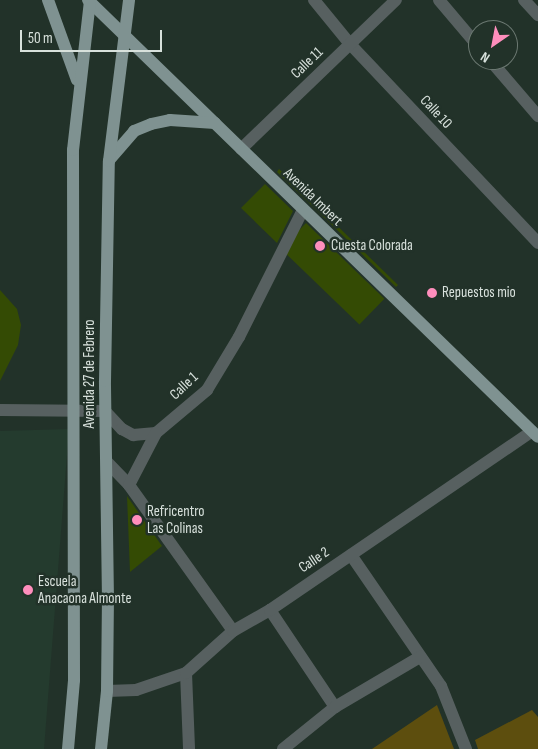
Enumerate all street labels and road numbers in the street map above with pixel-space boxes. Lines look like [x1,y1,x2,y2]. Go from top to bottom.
street label: Calle 11 [287,44,327,82]
street label: Calle 10 [416,92,456,132]
street label: Avenida Imbert [280,164,346,230]
street label: Avenida 27 de Febrero [81,320,99,428]
street label: Calle 1 [166,368,202,404]
street label: Calle 2 [295,543,333,577]

